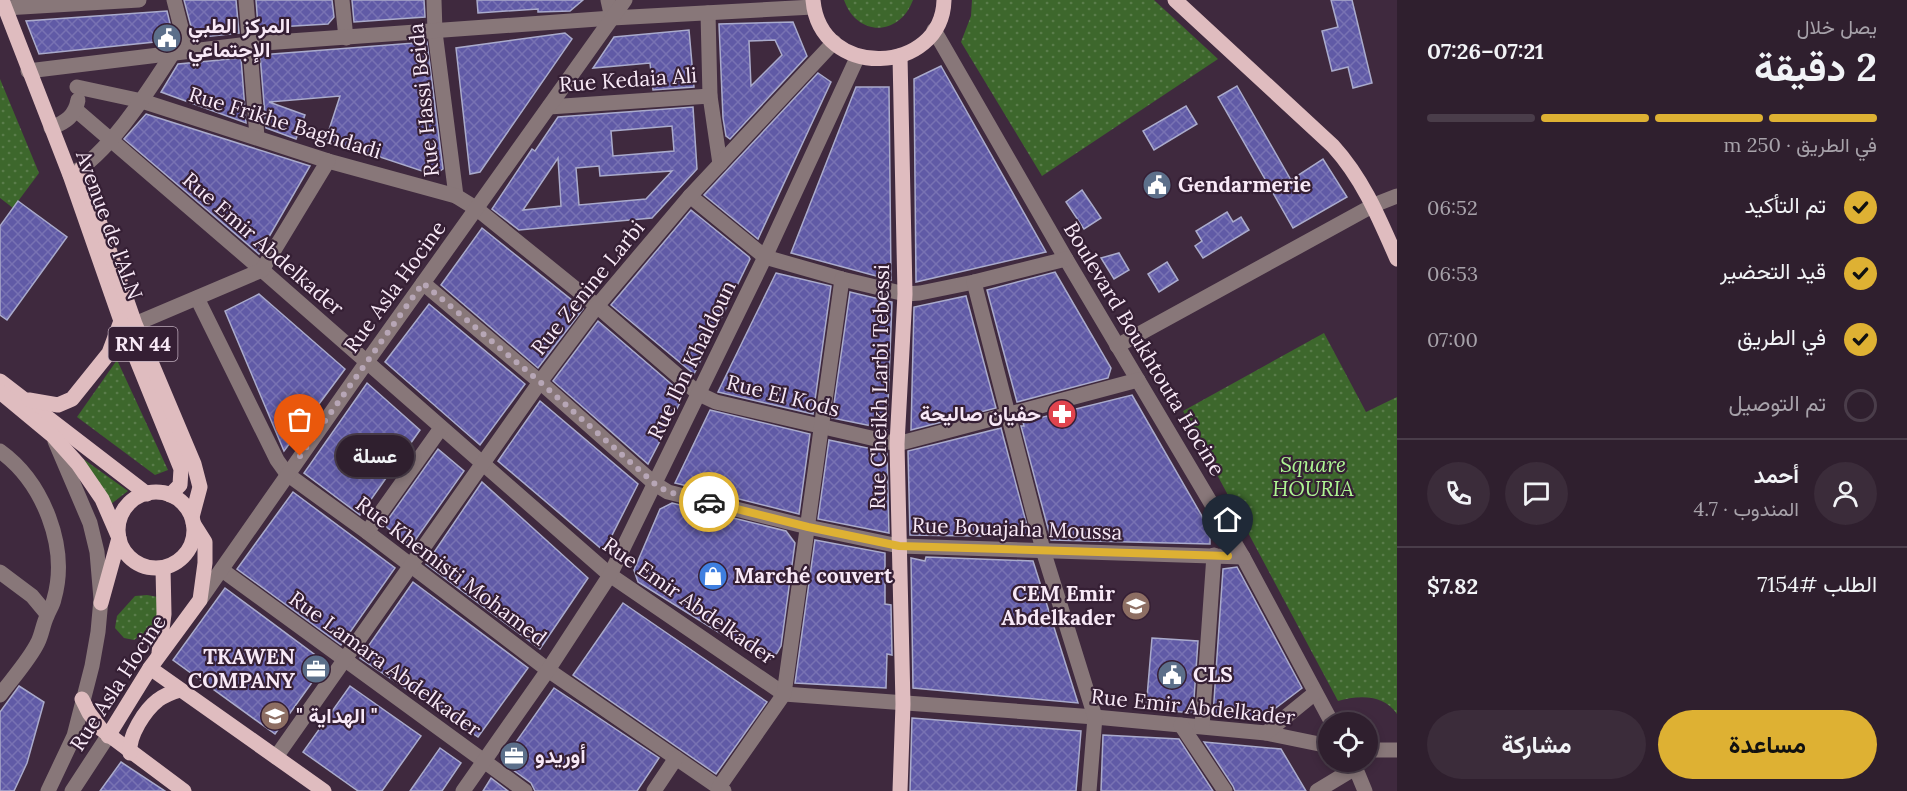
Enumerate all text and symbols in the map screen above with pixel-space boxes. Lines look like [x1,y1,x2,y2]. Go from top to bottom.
place label: المركز الطبي الإجتماعي [188,12,291,67]
text: يصل خلال [1797,14,1877,39]
public building icon: المركز الطبي الإجتماعي [151,22,183,54]
street label: Rue Hassi Beida [402,22,445,178]
text: 07:21–07:26 [1427,37,1544,65]
text: 2 دقيقة [1754,42,1877,92]
street label: Rue Kedaia Ali [558,61,698,98]
street label: Rue Frikhe Baghdadi [186,80,385,165]
text: في الطريق · 250 m [1724,132,1877,157]
street label: Avenue de l'ALN [70,146,149,303]
street label: Rue Emir Abdelkader [177,166,350,321]
public building icon: Gendarmerie [1141,169,1173,201]
place label: Gendarmerie [1178,171,1311,198]
text: تم التأكيد [1744,191,1826,219]
icon: check [1844,191,1877,224]
text: 06:52 [1427,195,1478,220]
street label: Rue Asla Hocine [338,215,452,358]
street label: Rue Zenine Larbi [525,215,650,361]
street label: Boulevard Boukhtouta Hocine [1058,217,1231,481]
text: قيد التحضير [1720,257,1826,285]
icon: check [1844,257,1877,290]
text: 06:53 [1427,261,1478,286]
street label: Rue Cheikh Larbi Tebessi [864,264,895,510]
street label: Rue Ibn Khaldoun [641,276,742,444]
text: في الطريق [1737,323,1826,351]
icon: check [1844,323,1877,356]
road number: RN 44 [108,327,178,361]
text: 07:00 [1427,327,1478,352]
street label: Rue El Kods [724,368,842,423]
text: تم التوصيل [1729,389,1826,417]
pin [274,394,325,456]
pharmacy icon: حفيان صاليحة [1046,398,1078,430]
place label: حفيان صاليحة [920,400,1041,427]
icon: bag [283,403,316,436]
callout: عسلة [336,435,414,477]
text: عسلة [353,443,397,468]
park label: Square HOURIA [1272,451,1354,502]
text: أحمد [1754,461,1799,489]
button: phone [1427,462,1490,525]
button: chat [1505,462,1568,525]
button: person [1814,462,1877,525]
courier [679,472,739,532]
icon: car [693,486,726,519]
street label: Rue Khemisti Mohamed [350,490,552,651]
pin [1202,494,1253,556]
text: المندوب · 4.7 [1694,496,1799,521]
icon: home [1211,503,1244,536]
street label: Rue Bouajaha Moussa [911,511,1123,546]
street label: Rue Emir Abdelkader [598,531,781,670]
shop icon: Marché couvert [697,560,729,592]
place label: Marché couvert [734,562,893,589]
text: الطلب #7154 [1757,570,1877,598]
text: $7.82 [1427,572,1478,600]
place label: CEM Emir Abdelkader [1001,580,1115,631]
street label: Rue Lamara Abdelkader [284,585,487,742]
school or university icon: CEM Emir Abdelkader [1120,590,1152,622]
street label: Rue Asla Hocine [64,610,172,756]
place label: TKAWEN COMPANY [188,643,295,694]
office icon: TKAWEN COMPANY [300,653,332,685]
public building icon: CLS [1156,659,1188,691]
place label: CLS [1193,661,1233,688]
street label: Rue Emir Abdelkader [1090,682,1296,731]
school or university icon: " الهداية " [259,700,291,732]
place label: " الهداية " [296,702,378,729]
button: مشاركة [1427,710,1646,779]
button: مساعدة [1658,710,1877,779]
map controls [1318,712,1378,772]
button: locate [1318,712,1378,772]
office icon: أوريدو [498,740,530,772]
place label: أوريدو [535,742,586,769]

